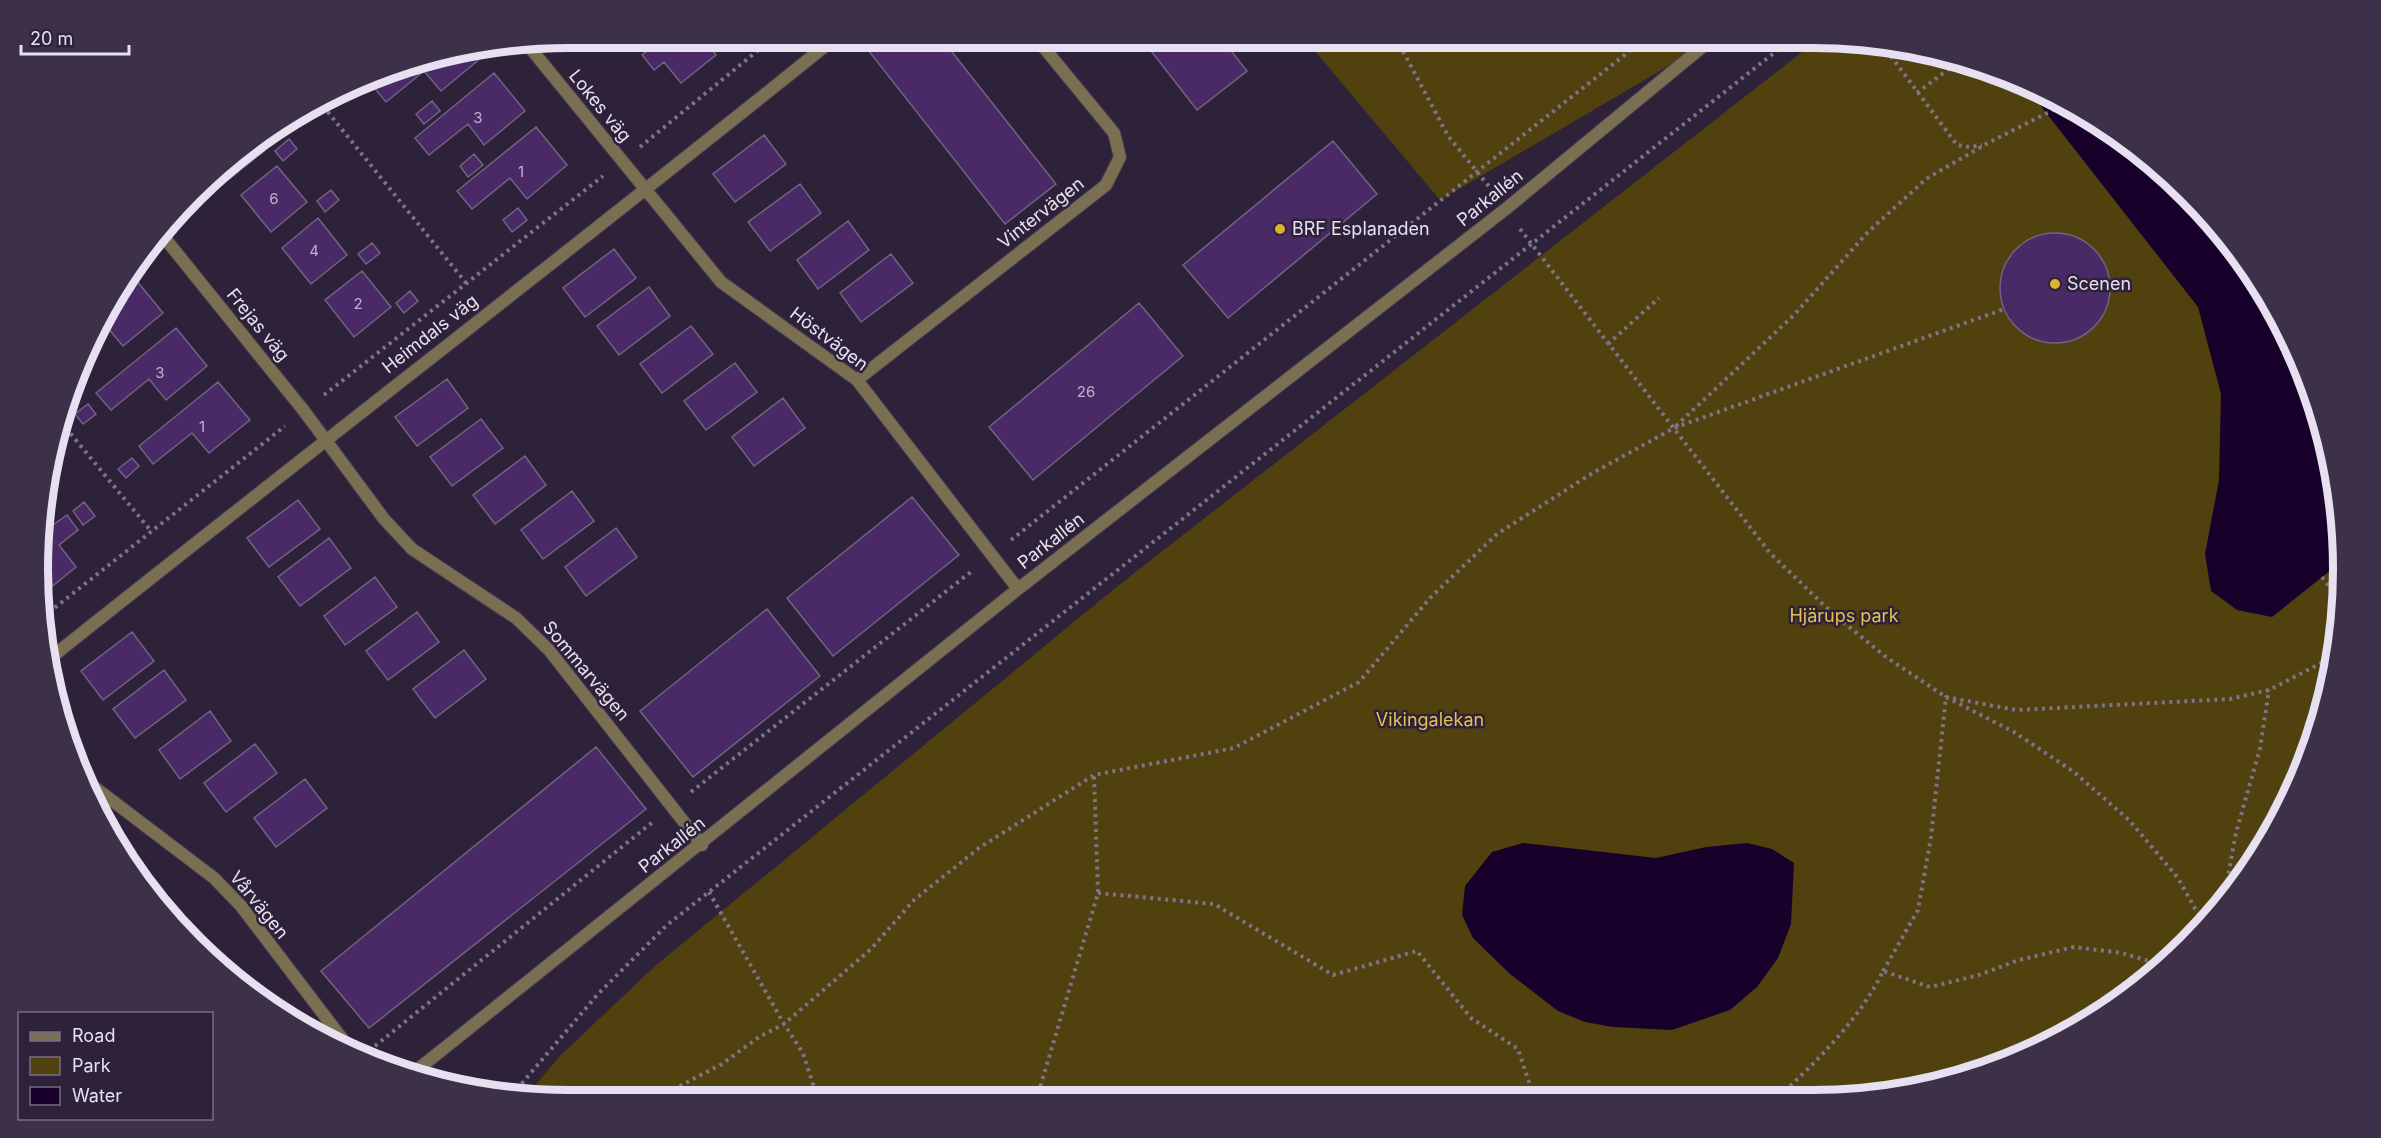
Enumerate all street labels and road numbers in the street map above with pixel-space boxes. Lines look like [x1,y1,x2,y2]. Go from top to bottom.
street label: Lokes väg [565,65,636,146]
street label: Parkallén [1453,165,1527,230]
street label: Vintervägen [994,173,1088,253]
street label: Frejas väg [223,284,294,365]
street label: Heimdals väg [378,290,482,377]
street label: Höstvägen [786,302,872,375]
street label: Parkallén [1013,508,1088,573]
street label: Sommarvägen [539,617,634,725]
street label: Parkallén [634,812,709,877]
street label: Vårvägen [226,867,293,943]

